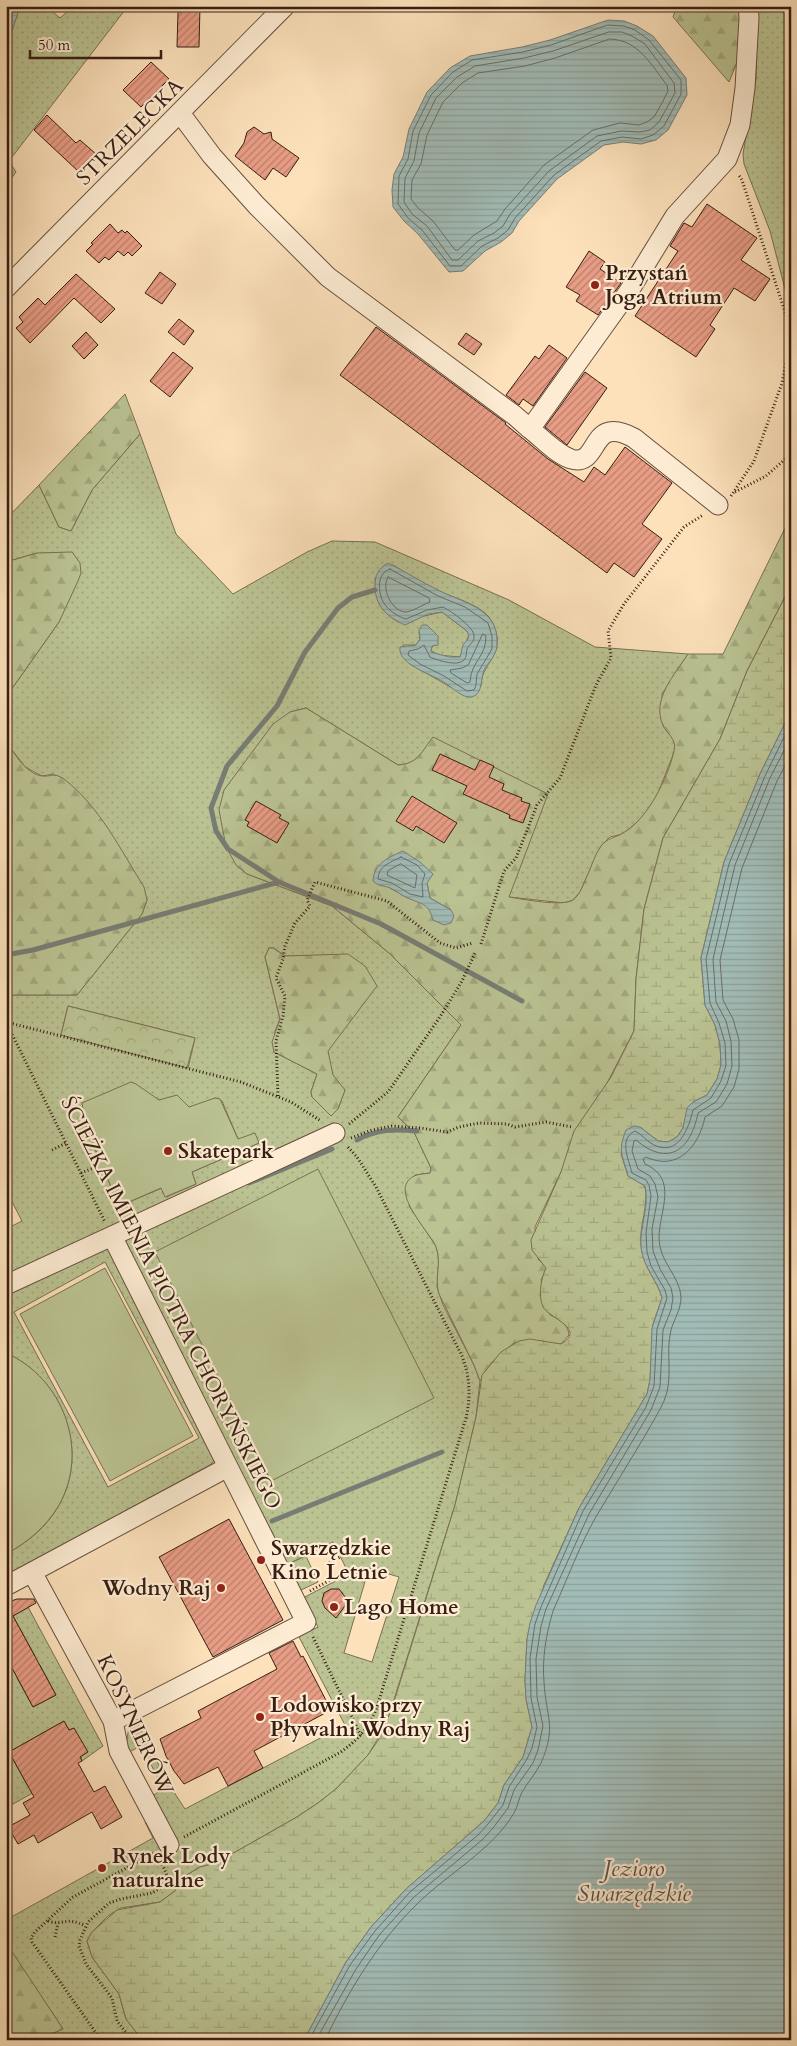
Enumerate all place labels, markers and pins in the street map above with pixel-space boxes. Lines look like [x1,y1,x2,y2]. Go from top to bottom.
place label: Przystań Joga Atrium [602,259,723,312]
marker: Przystań Joga Atrium [589,279,601,291]
place label: Skatepark [178,1137,274,1166]
marker: Skatepark [162,1145,174,1157]
place label: Swarzędzkie Kino Letnie [271,1534,391,1587]
marker: Swarzędzkie Kino Letnie [255,1554,267,1566]
place label: Wodny Raj [101,1574,211,1603]
marker: Wodny Raj [215,1582,227,1594]
place label: Lago Home [344,1593,459,1622]
marker: Lago Home [328,1601,340,1613]
place label: Lodowisko przy Pływalni Wodny Raj [270,1691,470,1744]
marker: Lodowisko przy Pływalni Wodny Raj [254,1711,266,1723]
place label: Rynek Lody naturalne [112,1842,230,1895]
marker: Rynek Lody naturalne [96,1862,108,1874]

